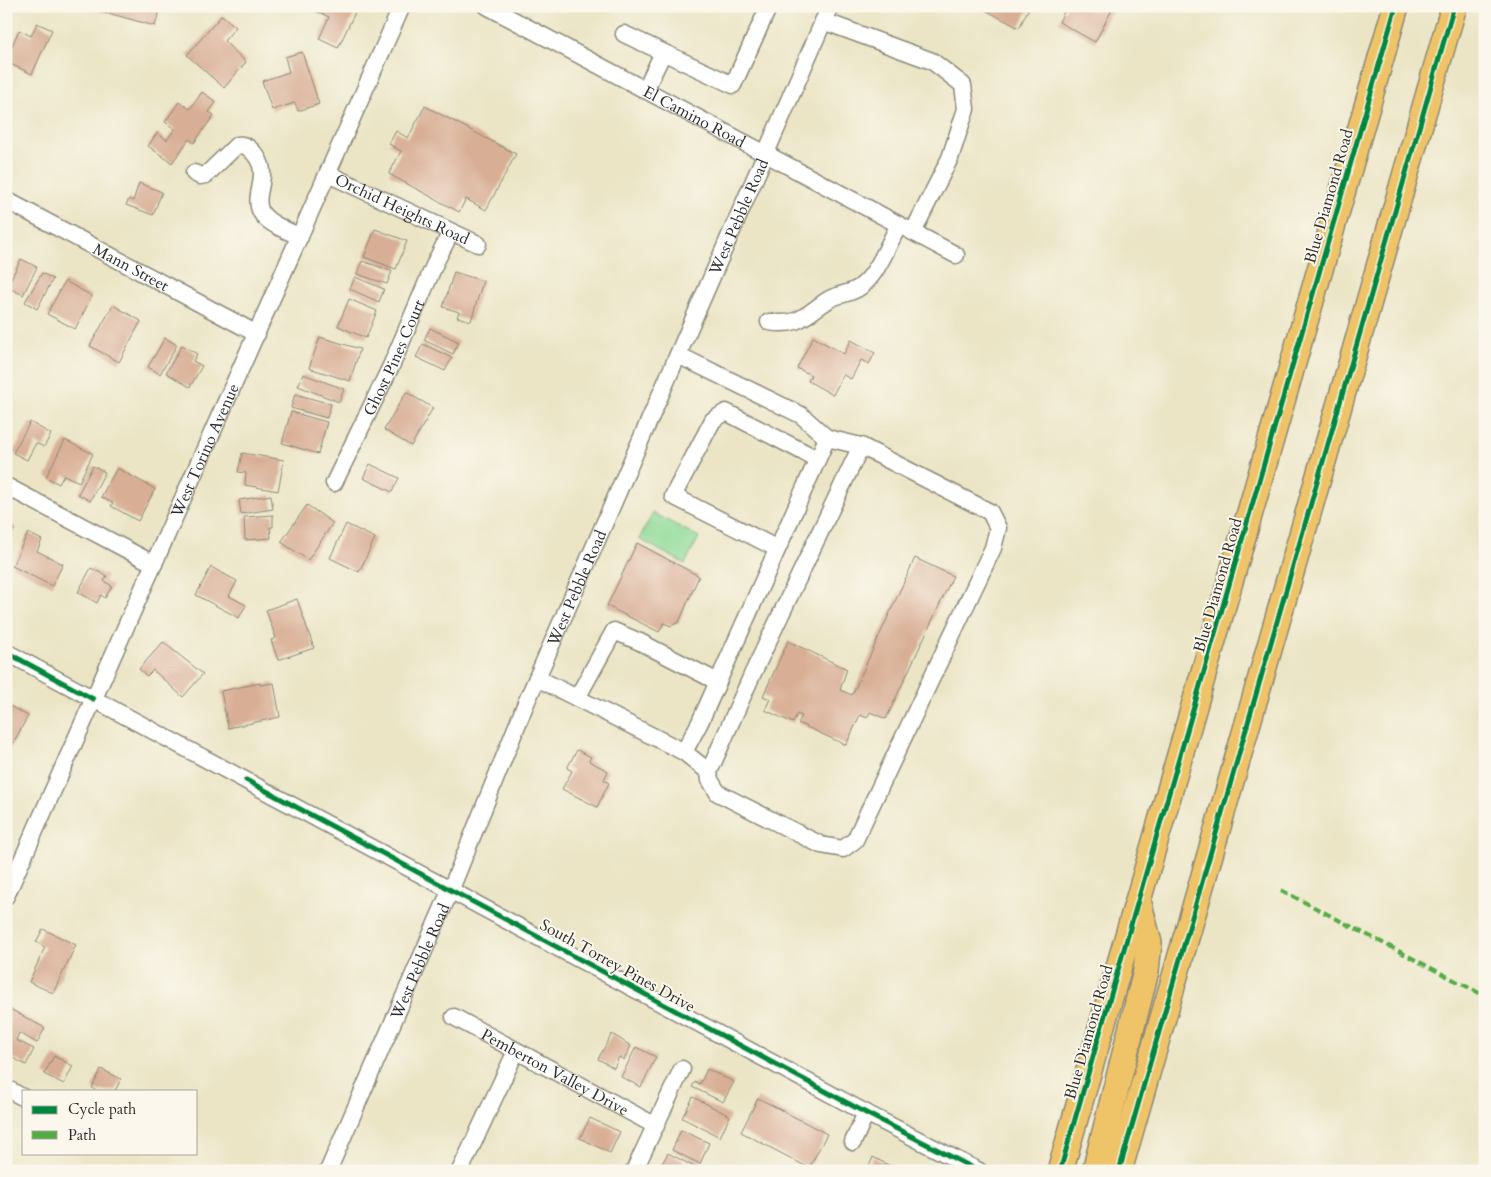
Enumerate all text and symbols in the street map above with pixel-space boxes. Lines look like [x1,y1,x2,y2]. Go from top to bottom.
street label: El Camino Road [639,81,749,153]
street label: Blue Diamond Road [1299,126,1359,266]
street label: West Pebble Road [704,155,774,279]
street label: Orchid Heights Road [331,169,473,251]
street label: Mann Street [89,239,173,297]
street label: Ghost Pines Court [358,296,430,420]
street label: West Torino Avenue [166,380,245,522]
street label: Blue Diamond Road [1188,515,1248,655]
street label: West Pebble Road [542,526,612,650]
street label: West Pebble Road [385,900,456,1024]
street label: South Torrey Pines Drive [536,914,699,1018]
street label: Blue Diamond Road [1059,962,1119,1102]
street label: Pemberton Valley Drive [477,1024,632,1121]
legend [22,1090,198,1154]
text: Cycle path [68,1099,137,1119]
text: Path [68,1125,97,1145]

